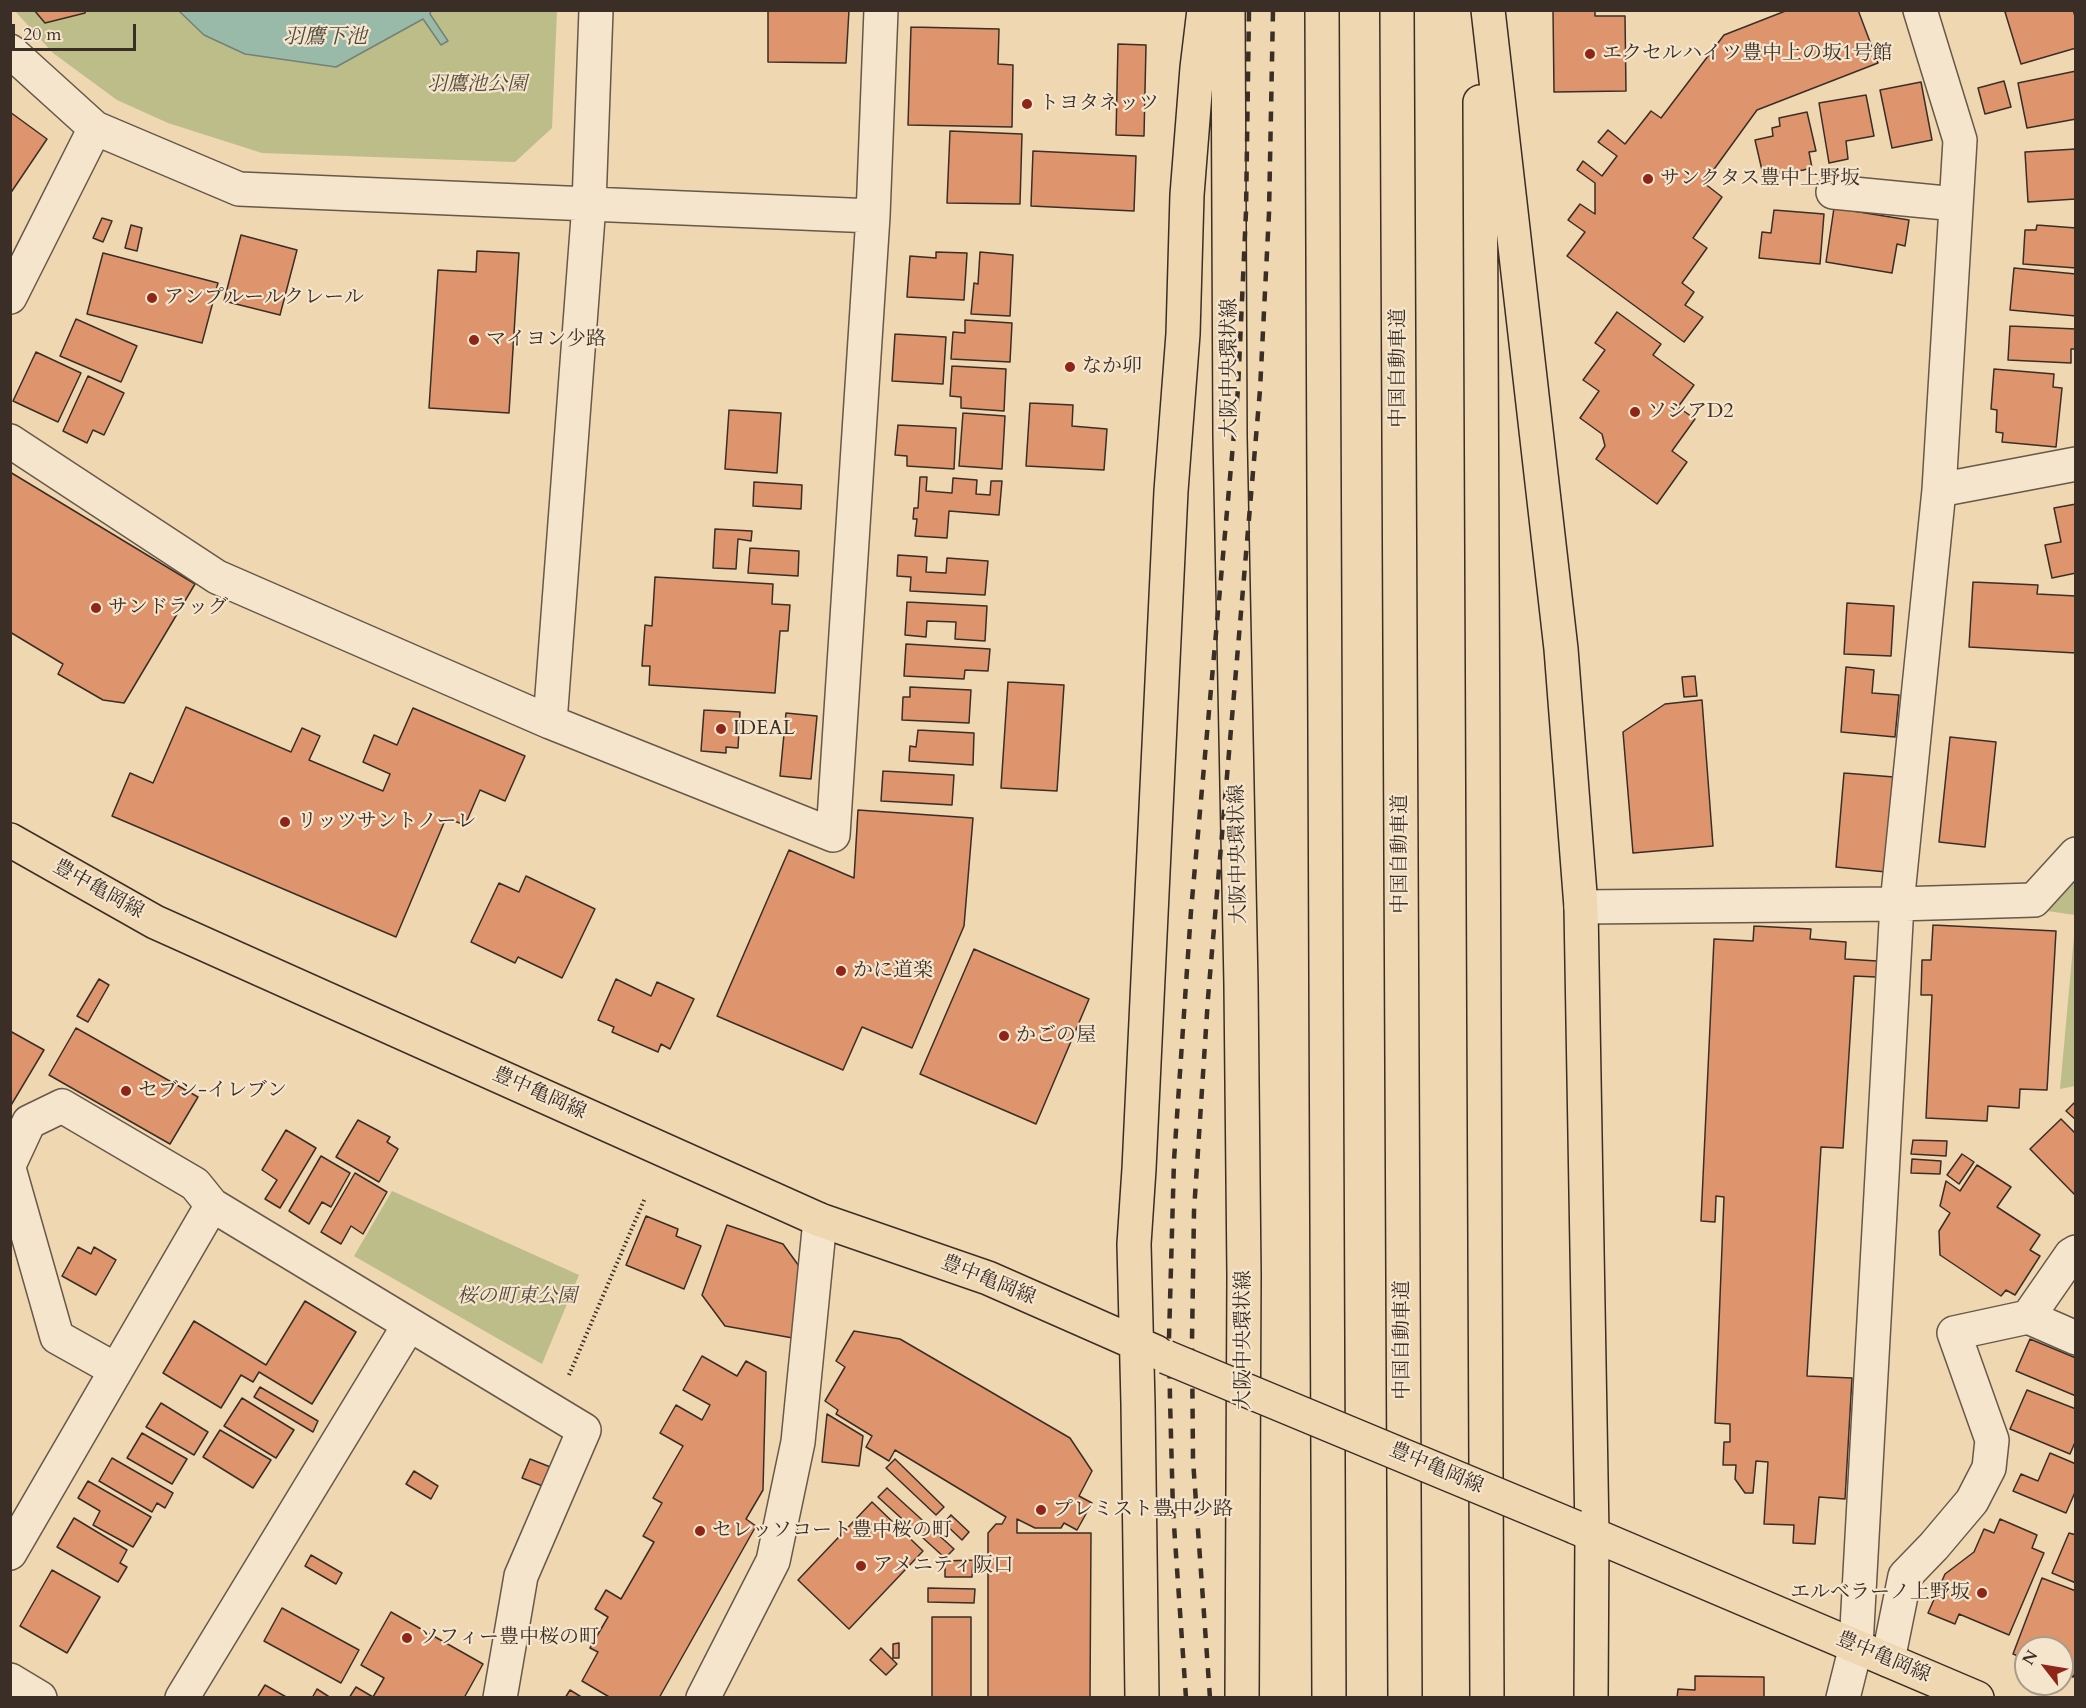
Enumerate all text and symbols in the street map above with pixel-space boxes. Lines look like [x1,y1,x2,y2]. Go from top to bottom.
scale bar [15,12,140,50]
text: 20 m [23,22,62,47]
water label: 羽鷹下池 [283,25,367,51]
place label: エクセルハイツ豊中上の坂1号館 [1602,42,1892,66]
marker: エクセルハイツ豊中上の坂1号館 [1583,47,1597,61]
park label: 羽鷹池公園 [427,73,527,97]
place label: トヨタネッツ [1039,92,1159,116]
marker: トヨタネッツ [1020,97,1034,111]
place label: サンクタス豊中上野坂 [1660,167,1860,191]
marker: サンクタス豊中上野坂 [1641,172,1655,186]
place label: アンプルールクレール [164,286,364,310]
marker: アンプルールクレール [145,291,159,305]
street label: 大阪中央環状線 [1218,298,1242,438]
street label: 中国自動車道 [1387,308,1411,428]
place label: マイヨン少路 [486,328,606,352]
marker: マイヨン少路 [467,333,481,347]
place label: なか卯 [1082,355,1142,379]
marker: なか卯 [1063,360,1077,374]
place label: ソシアD2 [1647,400,1733,424]
marker: ソシアD2 [1628,405,1642,419]
place label: サンドラッグ [108,596,228,620]
marker: サンドラッグ [89,601,103,615]
place label: IDEAL [733,717,795,741]
marker: IDEAL [714,722,728,736]
street label: 大阪中央環状線 [1226,784,1252,924]
street label: 中国自動車道 [1389,794,1413,914]
place label: リッツサントノーレ [297,810,476,834]
marker: リッツサントノーレ [278,815,292,829]
street label: 豊中亀岡線 [48,855,148,925]
place label: かに道楽 [853,959,933,983]
marker: かに道楽 [834,964,848,978]
place label: かごの屋 [1016,1024,1096,1048]
marker: かごの屋 [997,1029,1011,1043]
street label: 豊中亀岡線 [488,1063,590,1125]
place label: セブン-イレブン [138,1079,287,1103]
marker: セブン-イレブン [119,1084,133,1098]
street label: 豊中亀岡線 [937,1251,1039,1311]
street label: 大阪中央環状線 [1232,1270,1256,1410]
street label: 中国自動車道 [1391,1280,1415,1400]
park label: 桜の町東公園 [457,1285,577,1309]
street label: 豊中亀岡線 [1385,1438,1487,1500]
place label: プレミスト豊中少路 [1053,1498,1233,1522]
marker: プレミスト豊中少路 [1034,1503,1048,1517]
place label: セレッソコート豊中桜の町 [712,1519,952,1543]
marker: セレッソコート豊中桜の町 [693,1524,707,1538]
place label: アメニティ阪口 [873,1554,1013,1578]
marker: アメニティ阪口 [854,1559,868,1573]
place label: エルベラーノ上野坂 [1790,1581,1970,1605]
marker: エルベラーノ上野坂 [1975,1586,1989,1600]
place label: ソフィー豊中桜の町 [419,1626,599,1650]
street label: 豊中亀岡線 [1832,1627,1934,1689]
marker: ソフィー豊中桜の町 [400,1631,414,1645]
north arrow [2014,1636,2074,1696]
text: N [2017,1646,2043,1669]

